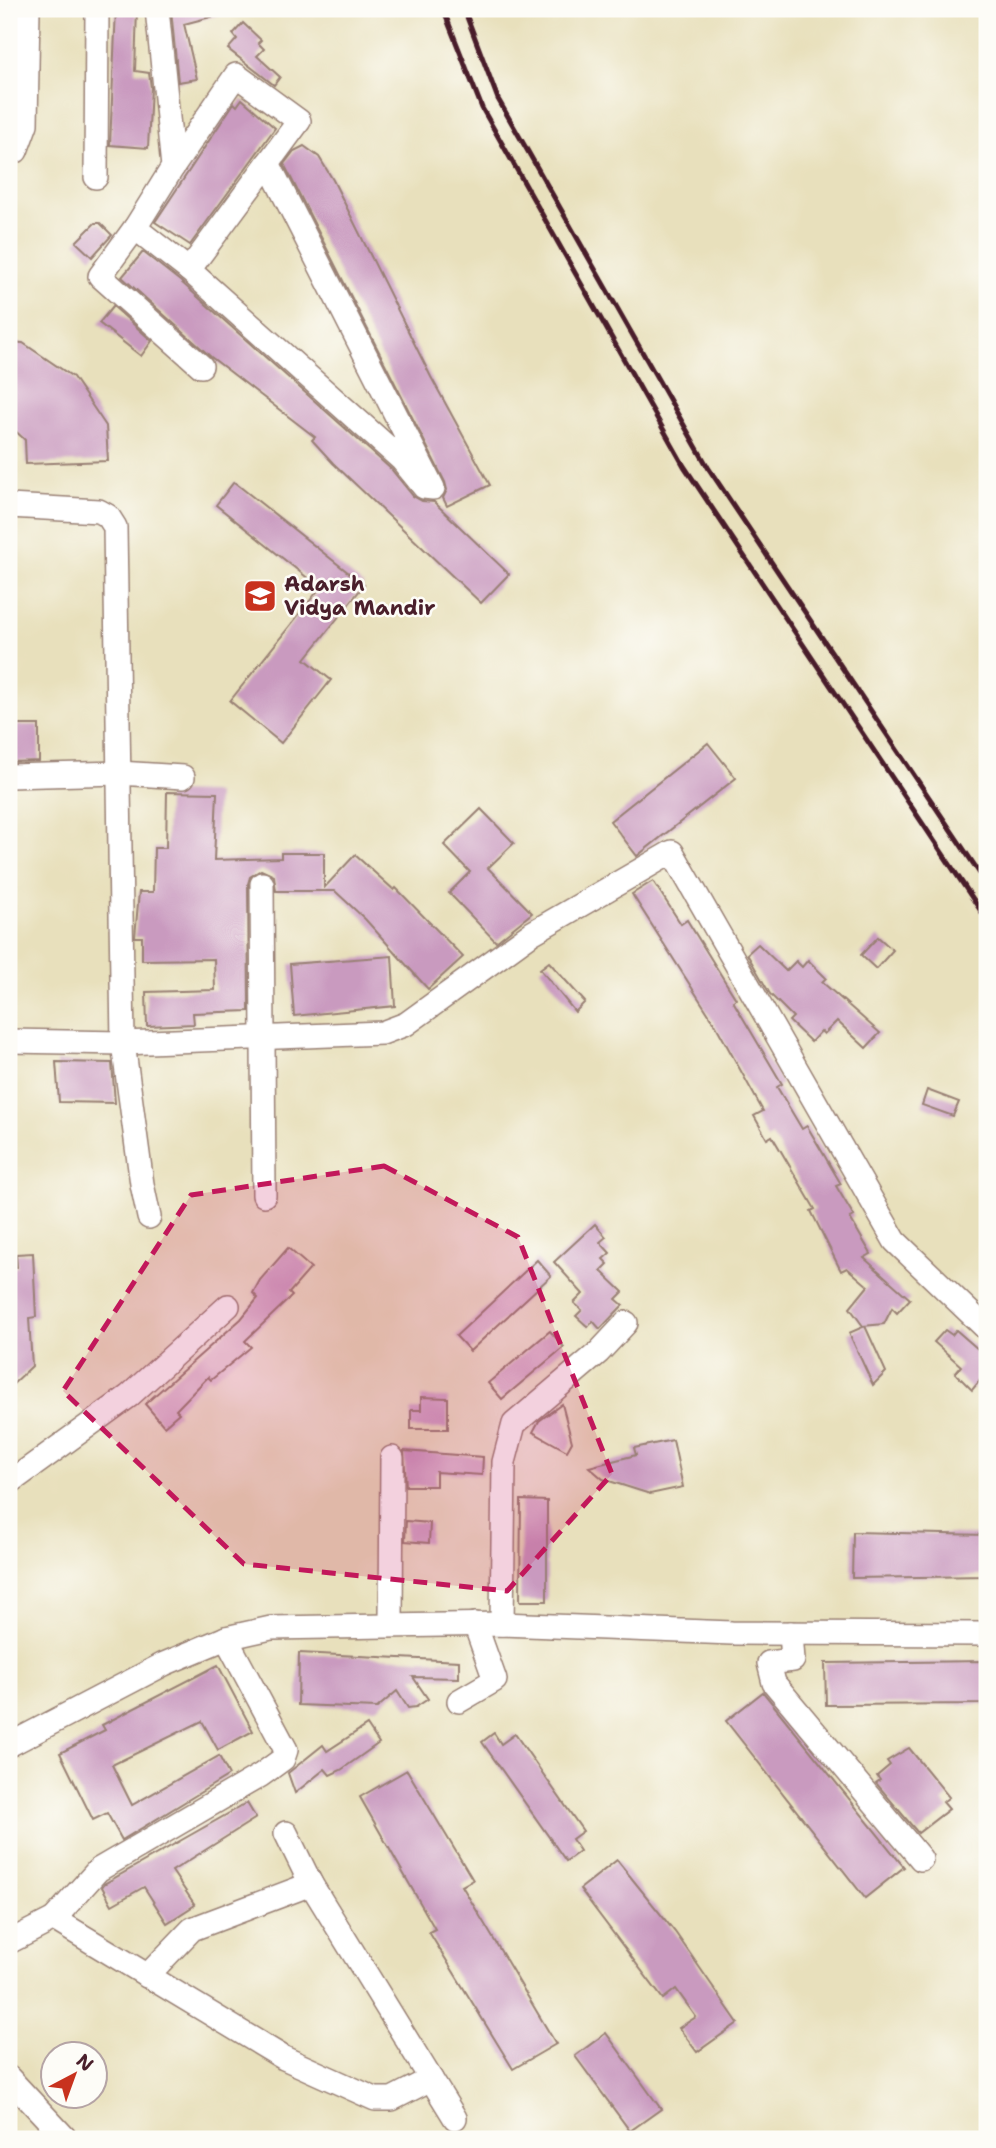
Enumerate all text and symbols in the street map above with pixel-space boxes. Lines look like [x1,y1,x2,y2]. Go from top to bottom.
place label: Adarsh Vidya Mandir [284,570,435,622]
school or university icon: Adarsh Vidya Mandir [241,577,279,615]
north arrow [38,2039,108,2110]
text: N [71,2048,99,2077]

